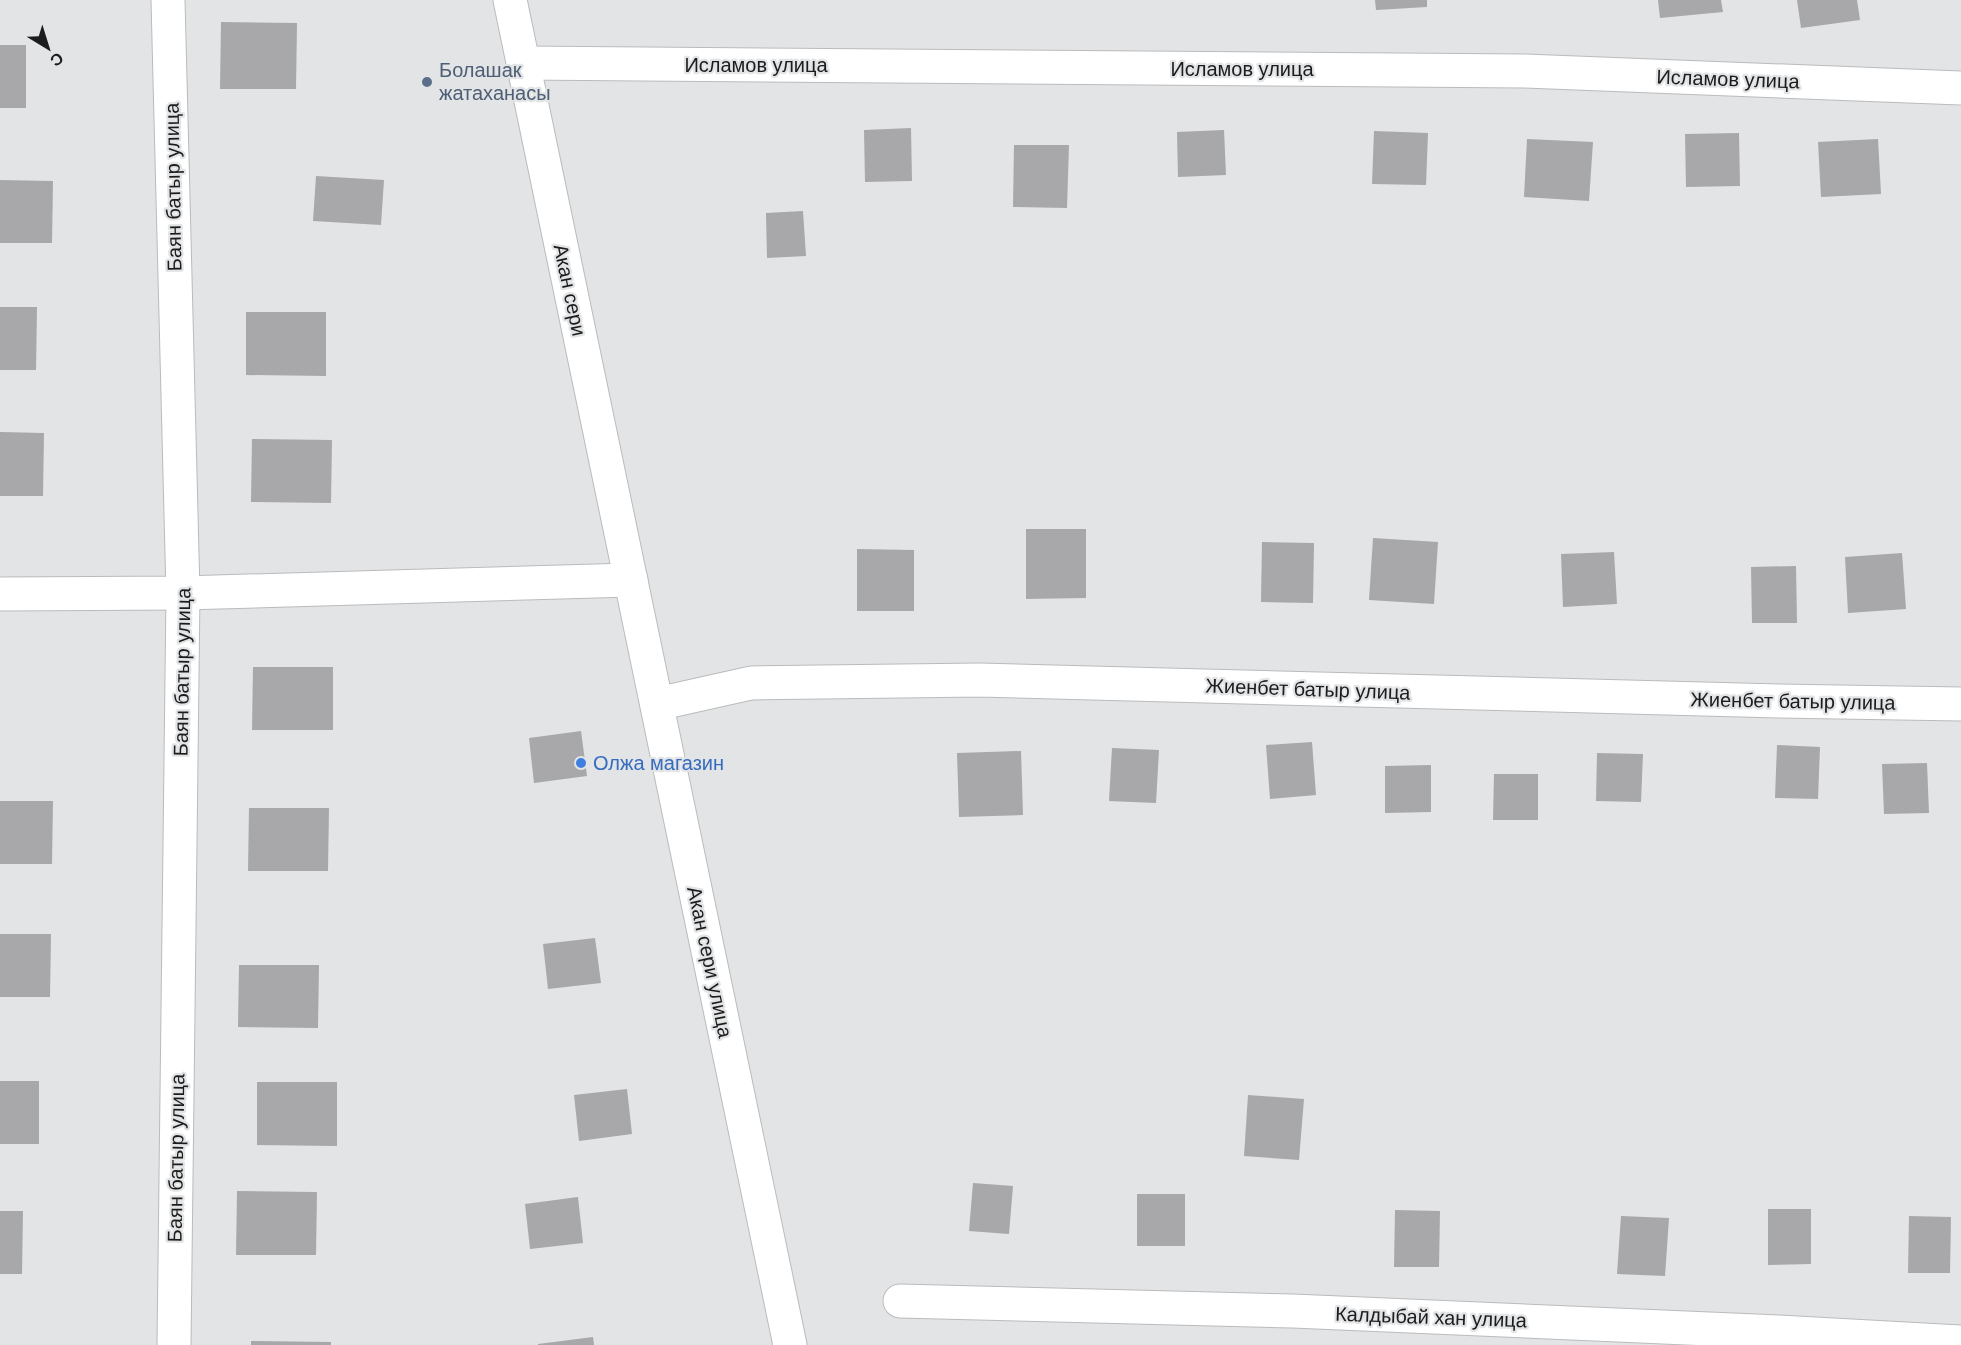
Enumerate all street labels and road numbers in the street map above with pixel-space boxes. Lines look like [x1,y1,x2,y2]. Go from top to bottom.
street label: Исламов улица [684,54,828,76]
street label: Исламов улица [1170,58,1314,80]
street label: Исламов улица [1656,66,1801,93]
street label: Баян батыр улица [161,102,185,271]
street label: Акан сери [550,242,590,338]
street label: Баян батыр улица [170,587,194,756]
street label: Жиенбет батыр улица [1205,674,1412,704]
street label: Жиенбет батыр улица [1690,688,1897,714]
street label: Акан сери улица [683,884,737,1041]
street label: Баян батыр улица [164,1073,188,1242]
street label: Калдыбай хан улица [1335,1303,1528,1331]

